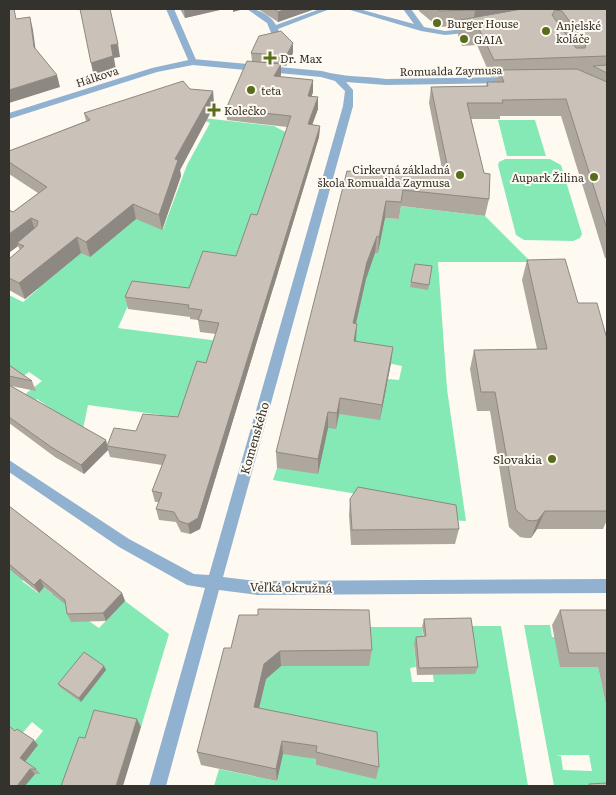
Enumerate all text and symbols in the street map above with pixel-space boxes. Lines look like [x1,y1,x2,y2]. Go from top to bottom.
place label: Burger House [447,15,519,31]
marker: Burger House [431,17,443,29]
place label: Anjelské koláče [556,17,601,46]
marker: Anjelské koláče [540,25,552,37]
place label: GAIA [474,31,503,47]
marker: GAIA [458,33,470,45]
place label: Dr. Max [280,50,323,66]
marker: Dr. Max [264,52,276,64]
street label: Romualda Zaymusa [399,61,503,79]
street label: Hálkova [74,62,120,90]
place label: teta [261,82,281,98]
marker: teta [245,84,257,96]
place label: Kolečko [224,102,266,118]
marker: Kolečko [208,104,220,116]
place label: Cirkevná základná škola Romualda Zaymusa [317,161,450,190]
marker: Cirkevná základná škola Romualda Zaymusa [454,169,466,181]
place label: Aupark Žilina [511,169,584,185]
marker: Aupark Žilina [588,171,600,183]
street label: Komenského [235,400,273,476]
place label: Slovakia [493,450,543,468]
marker: Slovakia [546,453,558,465]
street label: Veľká okružná [250,577,333,597]

